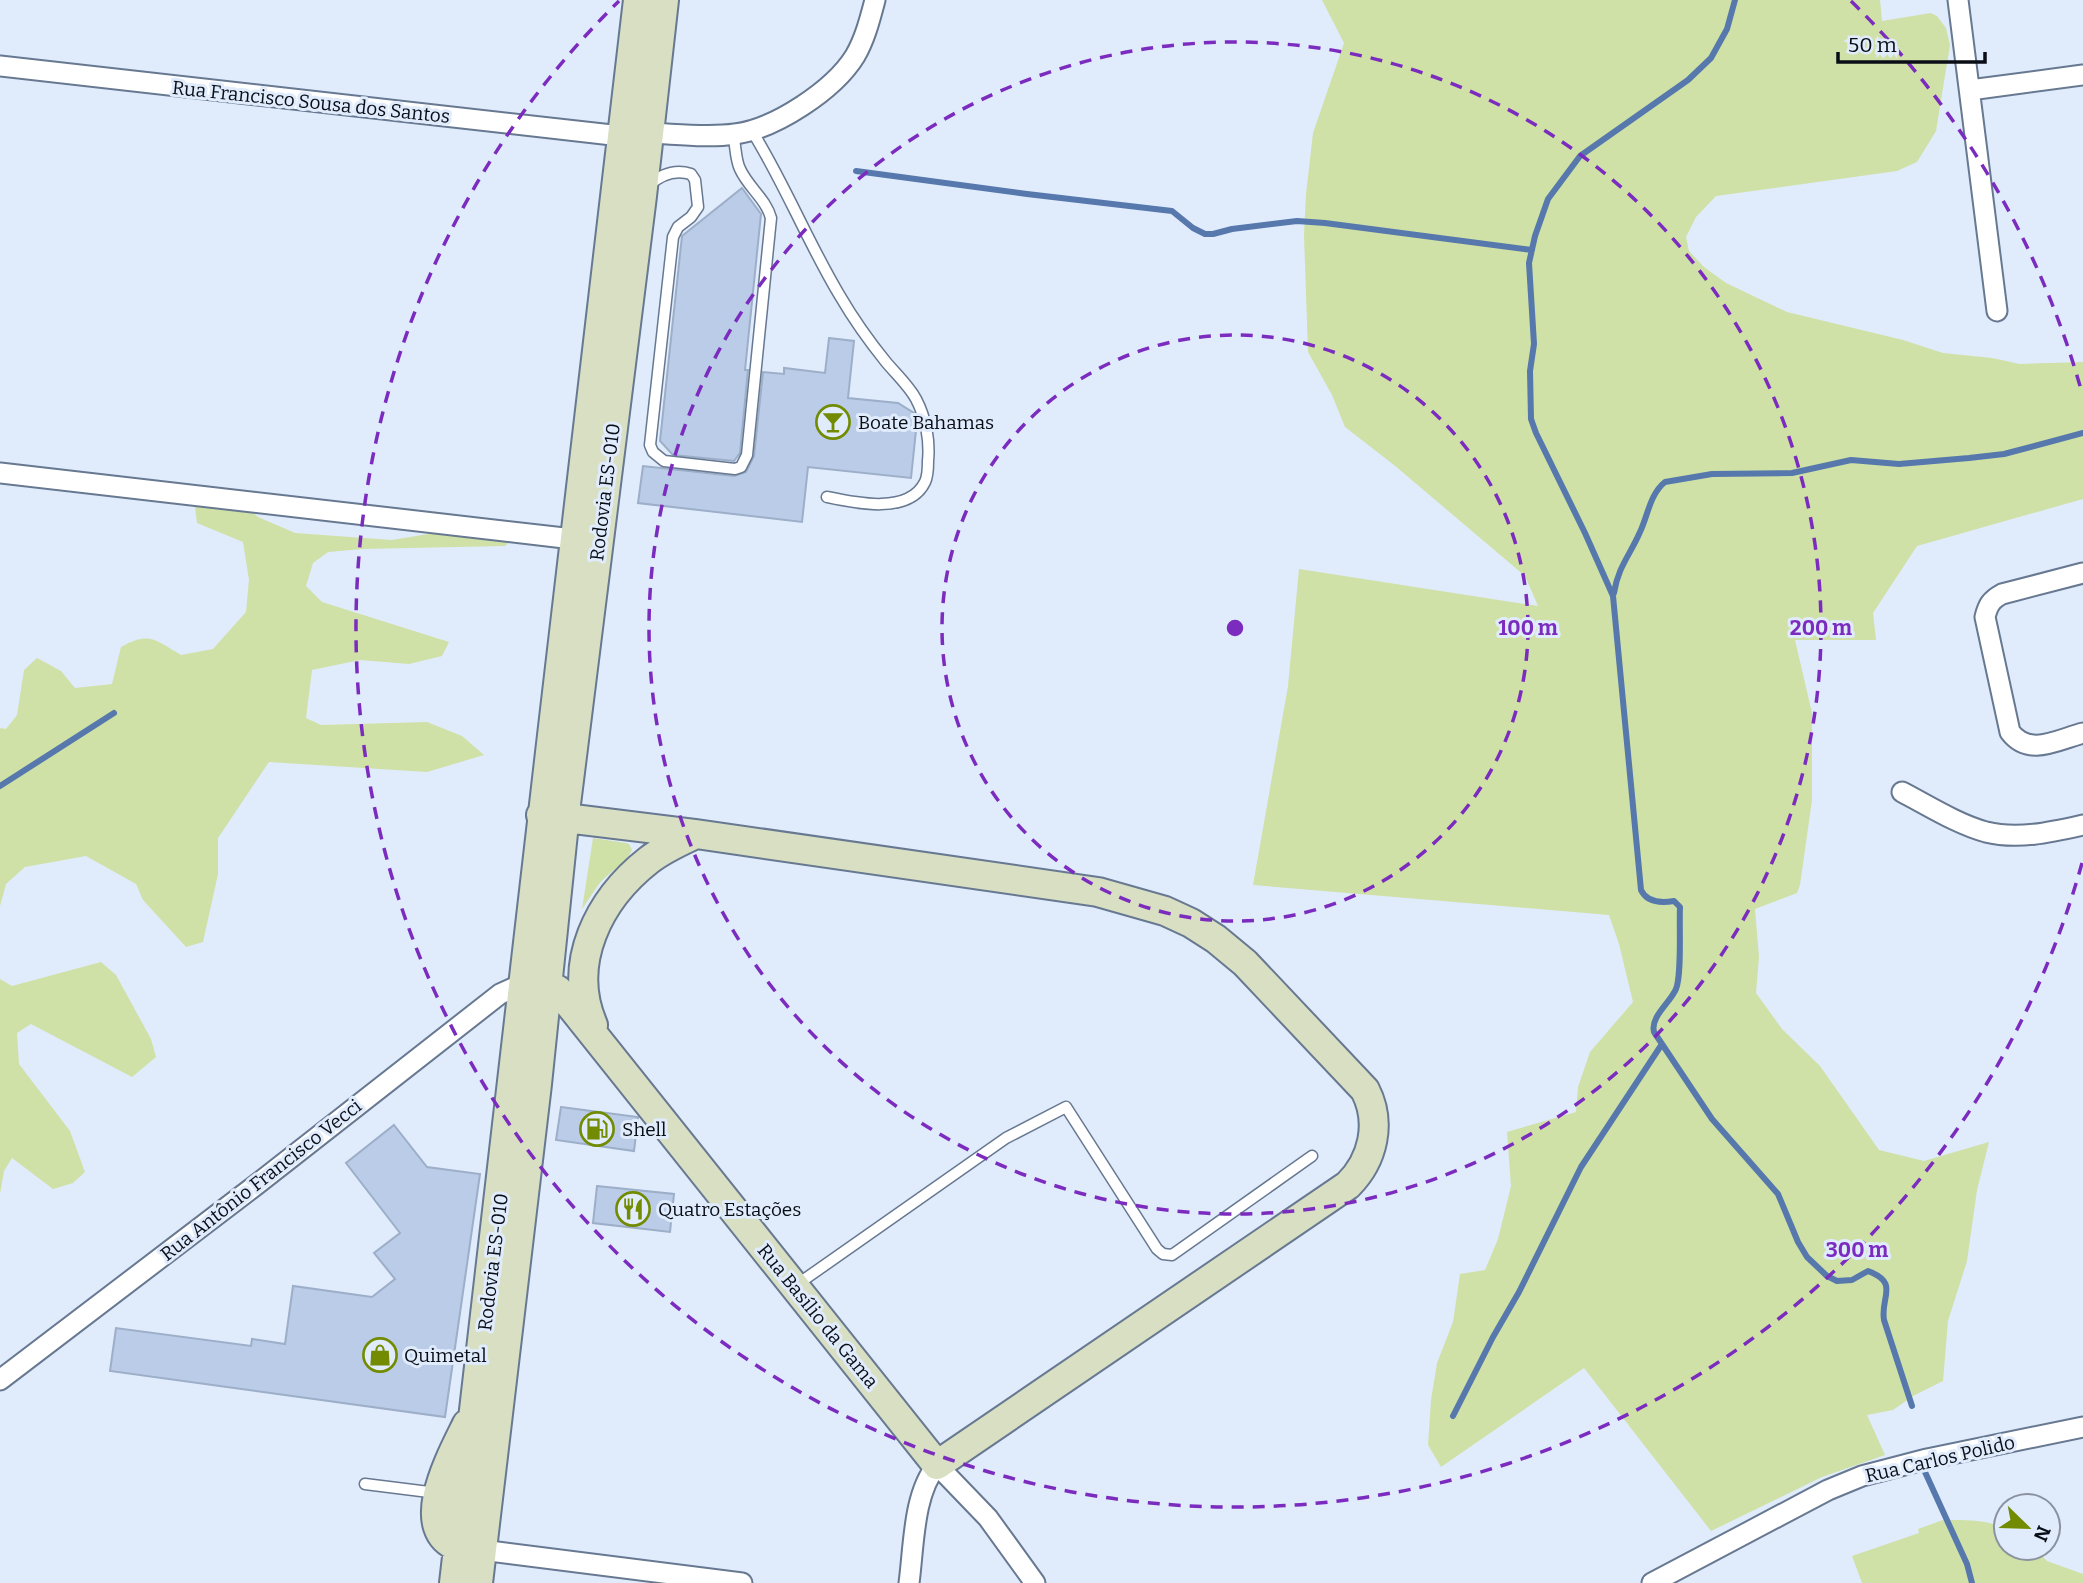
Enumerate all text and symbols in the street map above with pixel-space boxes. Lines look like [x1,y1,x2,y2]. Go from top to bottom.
scale bar [1838,21,1985,65]
text: 50 m [1848,32,1897,58]
street label: Rua Francisco Sousa dos Santos [171,76,451,128]
bar icon: Boate Bahamas [814,403,852,441]
place label: Boate Bahamas [858,411,994,434]
street label: Rodovia ES-010 [585,422,625,562]
text: 100 m [1498,615,1558,641]
text: 200 m [1790,615,1852,641]
centre of rings [1223,616,1247,640]
street label: Rua Antônio Francisco Vecci [156,1094,366,1266]
fuel station icon: Shell [578,1110,616,1148]
place label: Shell [622,1118,667,1141]
restaurant icon: Quatro Estações [614,1190,652,1228]
street label: Rodovia ES-010 [473,1192,513,1332]
place label: Quatro Estações [658,1198,801,1221]
text: 300 m [1826,1237,1888,1263]
street label: Rua Basílio da Gama [753,1239,884,1393]
shop icon: Quimetal [361,1336,399,1374]
place label: Quimetal [404,1344,487,1367]
street label: Rua Carlos Polido [1863,1431,2017,1487]
north arrow [1992,1492,2062,1562]
text: N [2029,1522,2056,1545]

